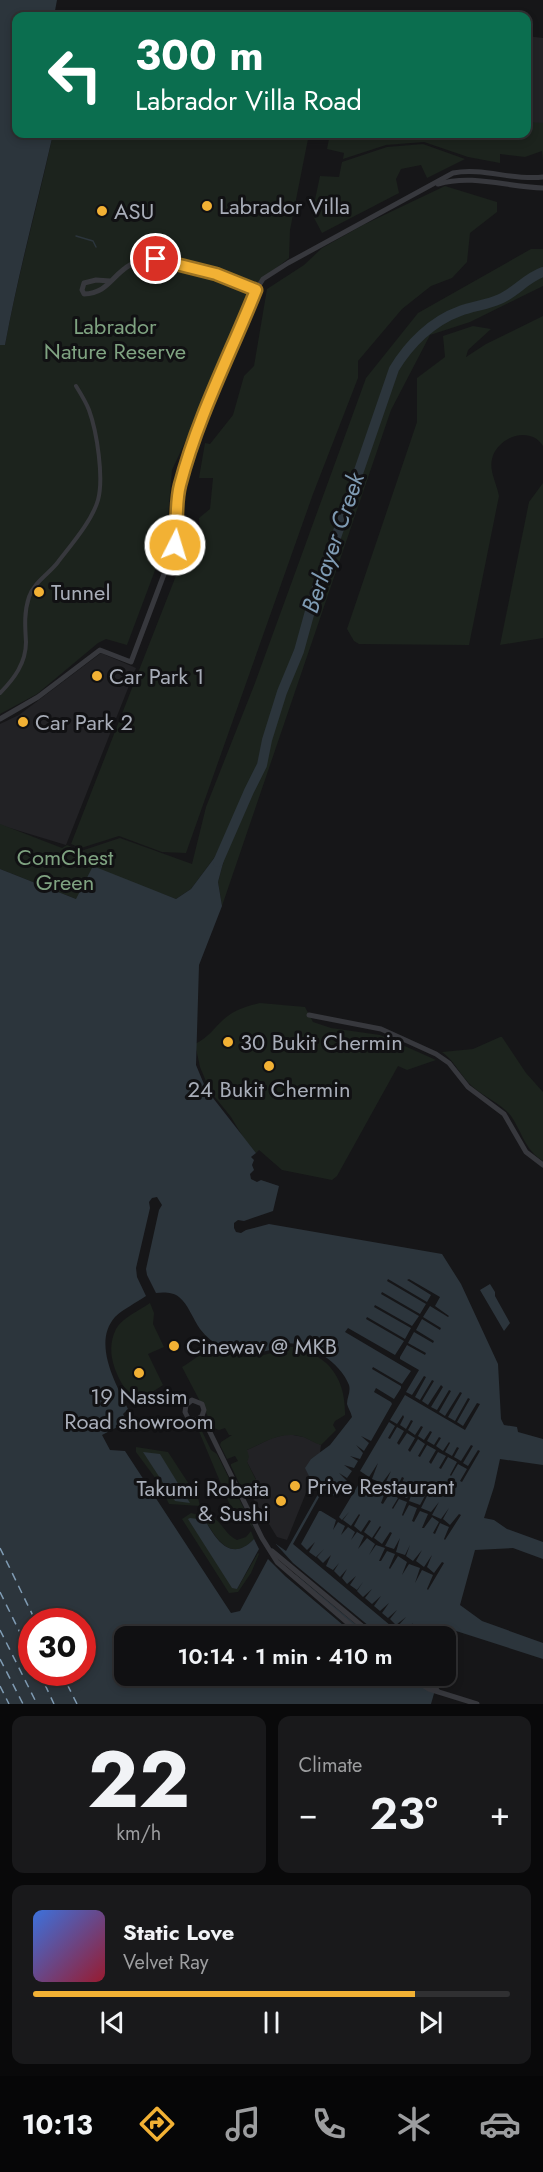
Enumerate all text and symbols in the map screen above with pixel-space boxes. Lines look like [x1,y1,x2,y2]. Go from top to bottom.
text: 300 m [135,25,264,86]
icon: left [36,36,114,114]
text: Labrador Villa Road [135,81,362,120]
place label: Labrador Villa [219,190,350,222]
place label: ASU [114,195,154,227]
marker: Labrador Villa [200,199,214,213]
marker: ASU [95,204,109,218]
pin [130,233,181,284]
icon: arrive [139,242,172,275]
park label: Labrador Nature Reserve [44,310,186,367]
water label: Berlayer Creek [292,466,373,618]
position arrow [143,513,207,577]
place label: Tunnel [51,576,111,608]
marker: Tunnel [32,585,46,599]
place label: Car Park 1 [109,660,205,692]
marker: Car Park 1 [90,669,104,683]
place label: Car Park 2 [35,706,133,738]
marker: Car Park 2 [16,715,30,729]
park label: ComChest Green [17,841,114,898]
place label: 30 Bukit Chermin [240,1026,403,1058]
marker: 30 Bukit Chermin [221,1035,235,1049]
marker: 24 Bukit Chermin [262,1059,276,1073]
place label: 24 Bukit Chermin [188,1073,350,1105]
place label: Cinewav @ MKB [186,1330,337,1362]
marker: Cinewav @ MKB [167,1339,181,1353]
marker: 19 Nassim Road showroom [132,1366,146,1380]
place label: 19 Nassim Road showroom [64,1380,214,1437]
place label: Prive Restaurant [307,1470,455,1502]
place label: Takumi Robata & Sushi [137,1472,269,1529]
marker: Prive Restaurant [288,1479,302,1493]
marker: Takumi Robata & Sushi [274,1494,288,1508]
speed limit sign: 30 [18,1608,96,1686]
text: 10:14 · 1 min · 410 m [178,1640,392,1672]
text: 22 [88,1724,190,1836]
text: Climate [299,1751,362,1780]
text: 23° [370,1781,438,1846]
text: − [299,1790,318,1837]
text: + [490,1790,510,1837]
text: km/h [116,1819,161,1848]
text: Static Love [123,1916,234,1948]
text: Velvet Ray [123,1948,209,1977]
icon: previous [96,2006,129,2039]
icon: pause [255,2006,288,2039]
icon: next [414,2006,447,2039]
icon: directions [136,2103,178,2145]
icon: music [222,2103,264,2145]
icon: phone [308,2103,350,2145]
icon: climate [393,2103,435,2145]
icon: car [479,2103,521,2145]
text: 10:13 [22,2105,93,2144]

